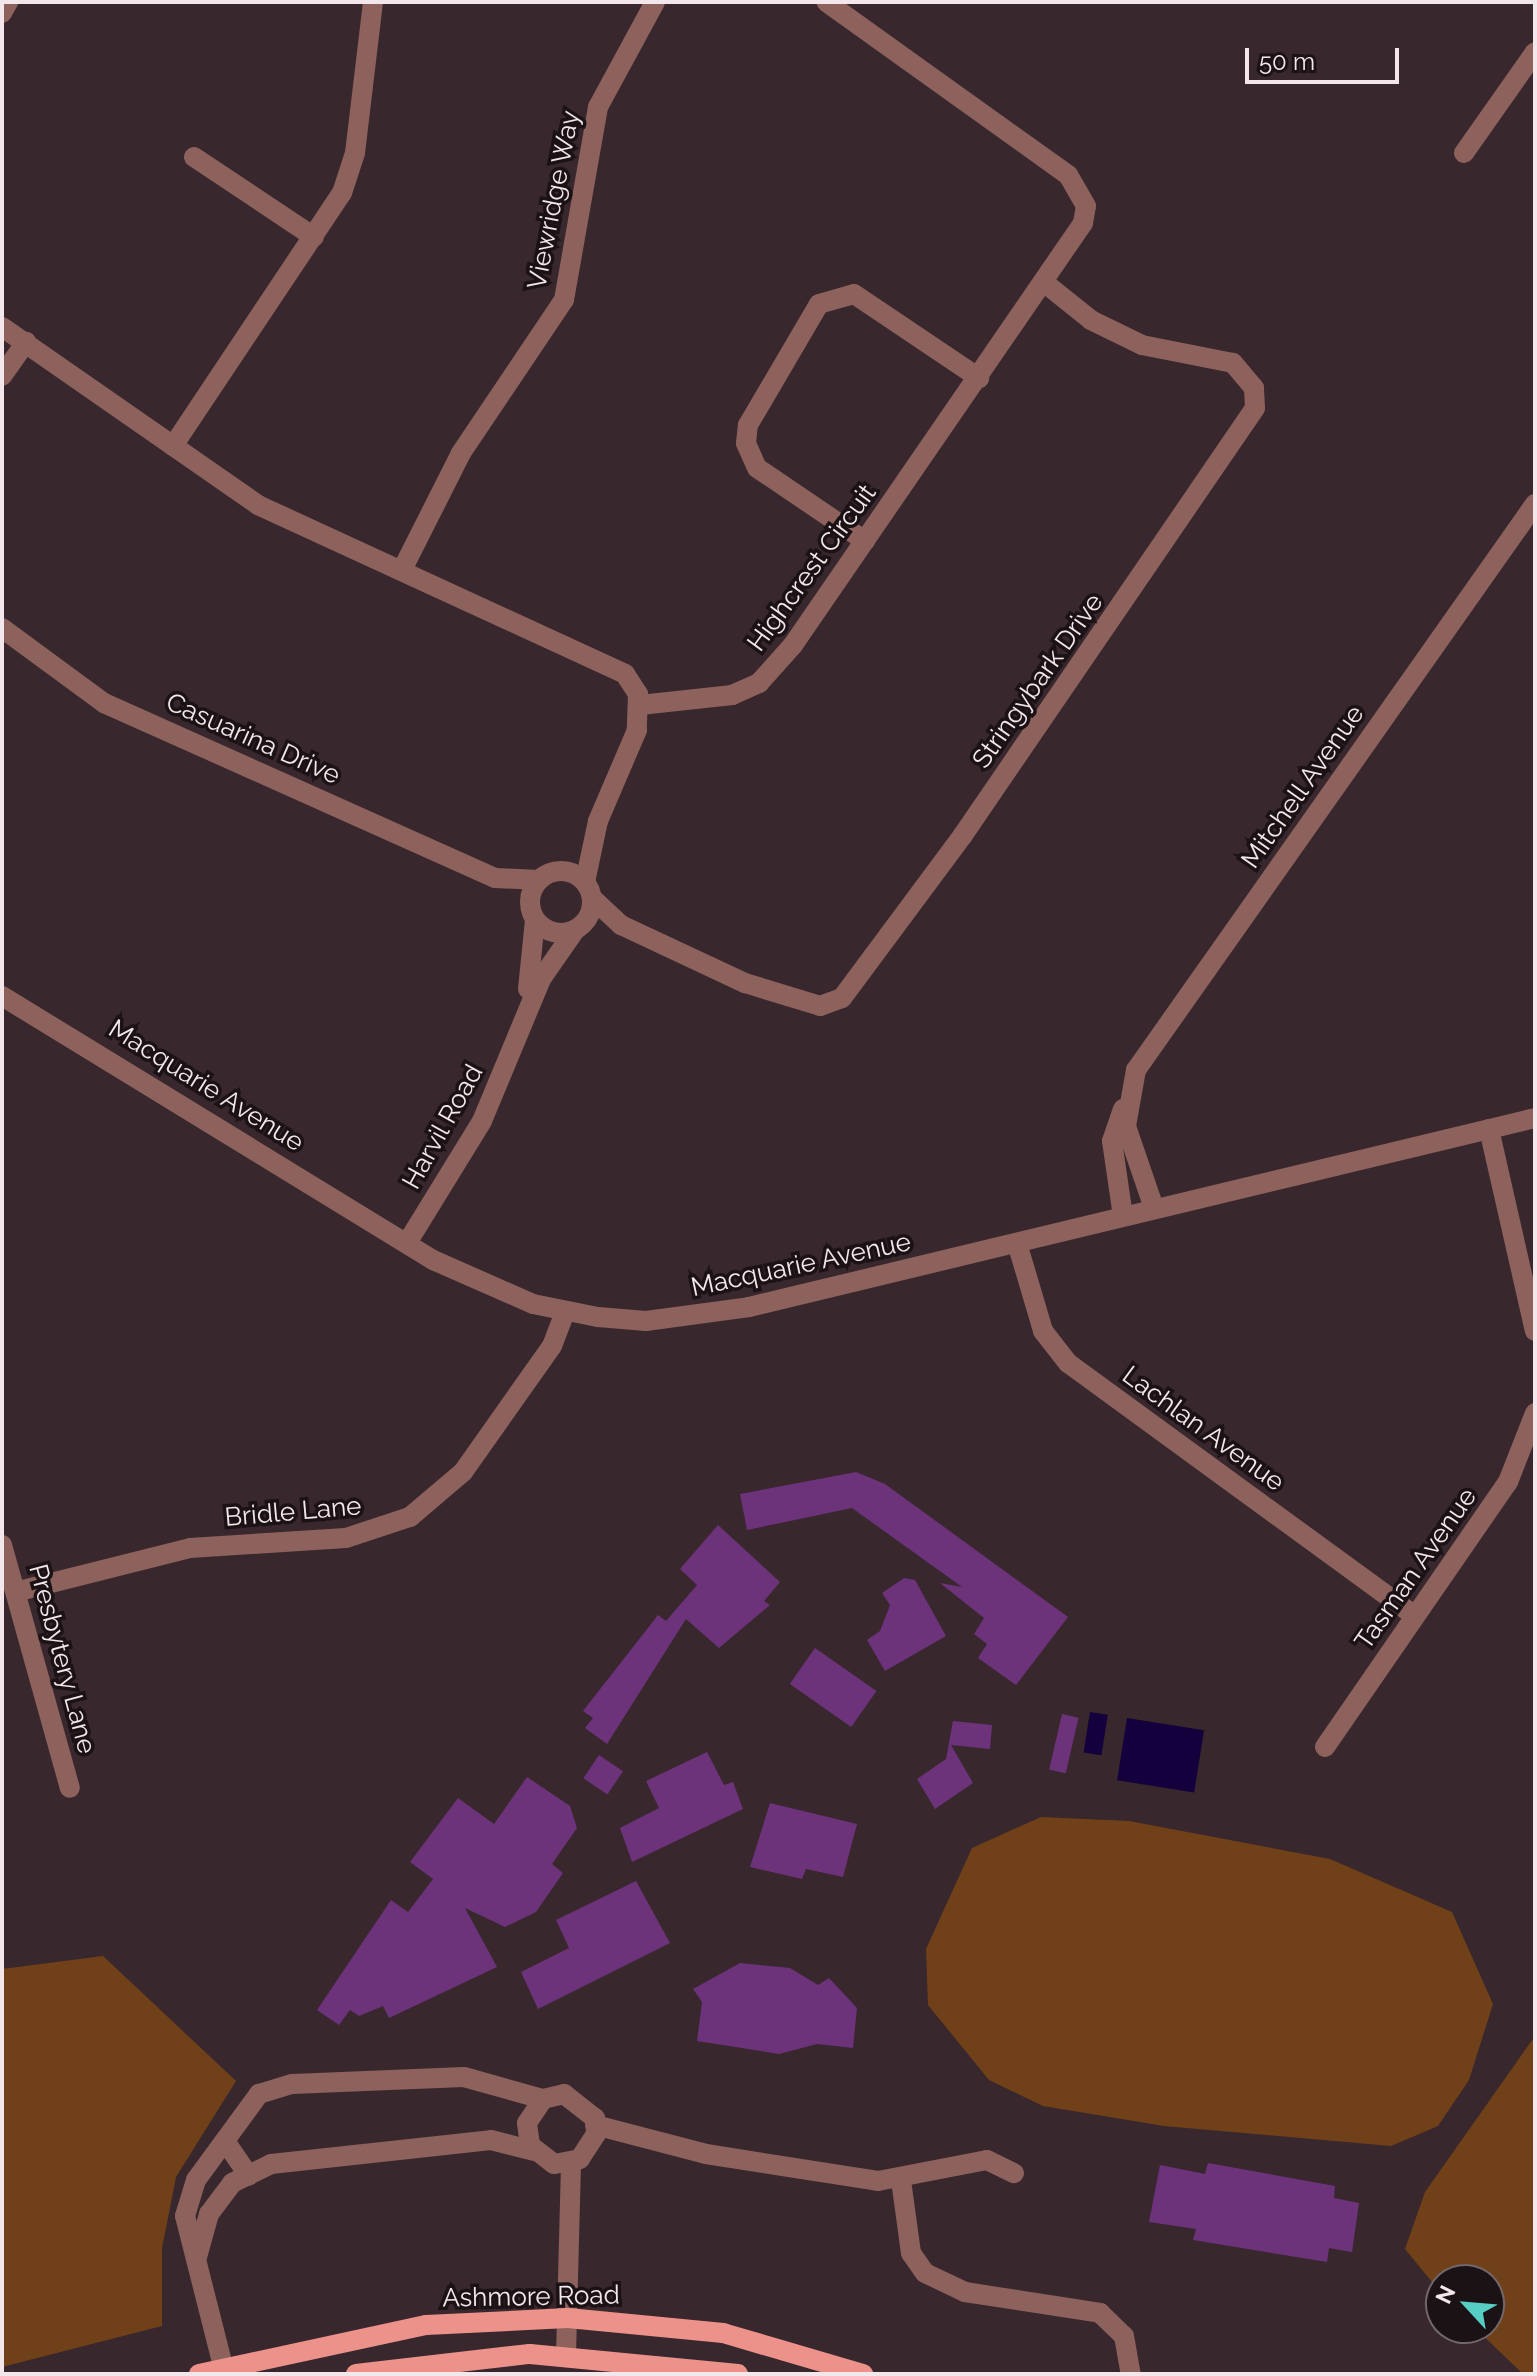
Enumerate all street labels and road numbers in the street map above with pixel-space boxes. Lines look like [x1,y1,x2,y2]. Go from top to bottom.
street label: Viewridge Way [521,108,587,292]
street label: Highcrest Circuit [741,479,883,657]
street label: Stringybark Drive [966,588,1110,774]
street label: Casuarina Drive [161,687,345,791]
street label: Mitchell Avenue [1235,699,1371,875]
street label: Macquarie Avenue [103,1013,309,1159]
street label: Harvil Road [396,1059,490,1195]
street label: Macquarie Avenue [688,1226,914,1304]
street label: Lachlan Avenue [1116,1360,1290,1498]
street label: Tasman Avenue [1348,1482,1484,1656]
street label: Bridle Lane [223,1490,363,1534]
street label: Presbytery Lane [22,1560,102,1758]
street label: Ashmore Road [442,2280,620,2314]

